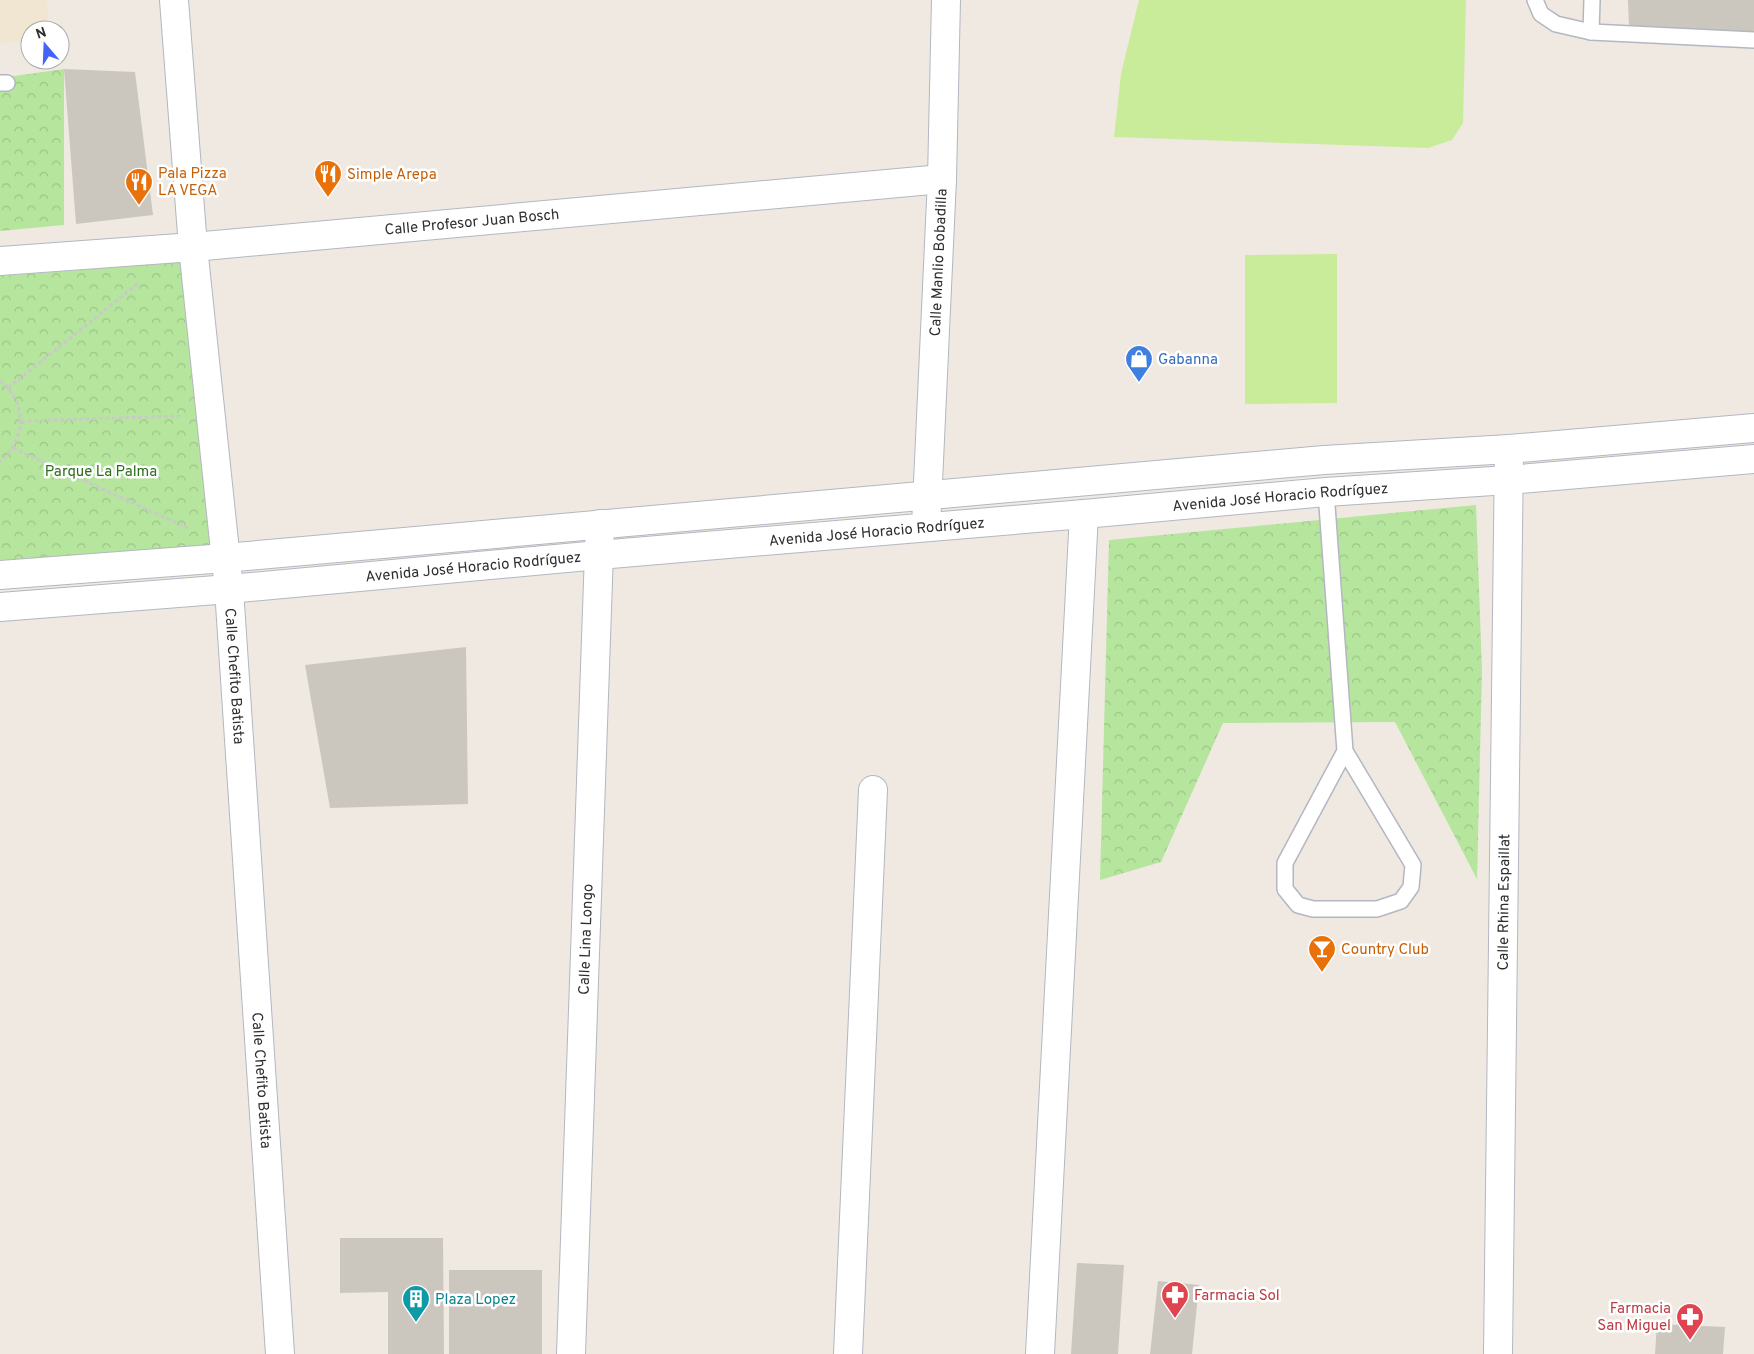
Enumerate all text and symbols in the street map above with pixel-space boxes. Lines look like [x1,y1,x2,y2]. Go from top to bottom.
north arrow [20,20,70,70]
text: N [34,24,49,44]
restaurant icon: Simple Arepa [313,159,343,198]
place label: Pala Pizza LA VEGA [158,165,227,201]
place label: Simple Arepa [347,166,437,185]
restaurant icon: Pala Pizza LA VEGA [124,167,154,206]
street label: Calle Manlio Bobadilla [927,188,953,337]
street label: Calle Profesor Juan Bosch [384,206,560,241]
shop icon: Gabanna [1124,344,1154,383]
place label: Gabanna [1158,351,1218,370]
park label: Parque La Palma [45,463,157,482]
street label: Avenida José Horacio Rodríguez [1172,480,1389,517]
street label: Avenida José Horacio Rodríguez [768,514,986,552]
street label: Avenida José Horacio Rodríguez [365,549,582,587]
street label: Calle Chefito Batista [219,607,247,745]
street label: Calle Rhina Espaillat [1495,834,1515,970]
street label: Calle Lina Longo [576,883,598,995]
bar icon: Country Club [1307,934,1337,973]
place label: Country Club [1341,941,1429,960]
street label: Calle Chefito Batista [246,1012,274,1149]
pharmacy icon: Farmacia Sol [1160,1280,1190,1319]
building icon: Plaza Lopez [401,1284,431,1323]
place label: Farmacia Sol [1194,1287,1280,1306]
place label: Plaza Lopez [435,1291,516,1310]
place label: Farmacia San Miguel [1597,1300,1671,1336]
pharmacy icon: Farmacia San Miguel [1675,1302,1705,1341]

